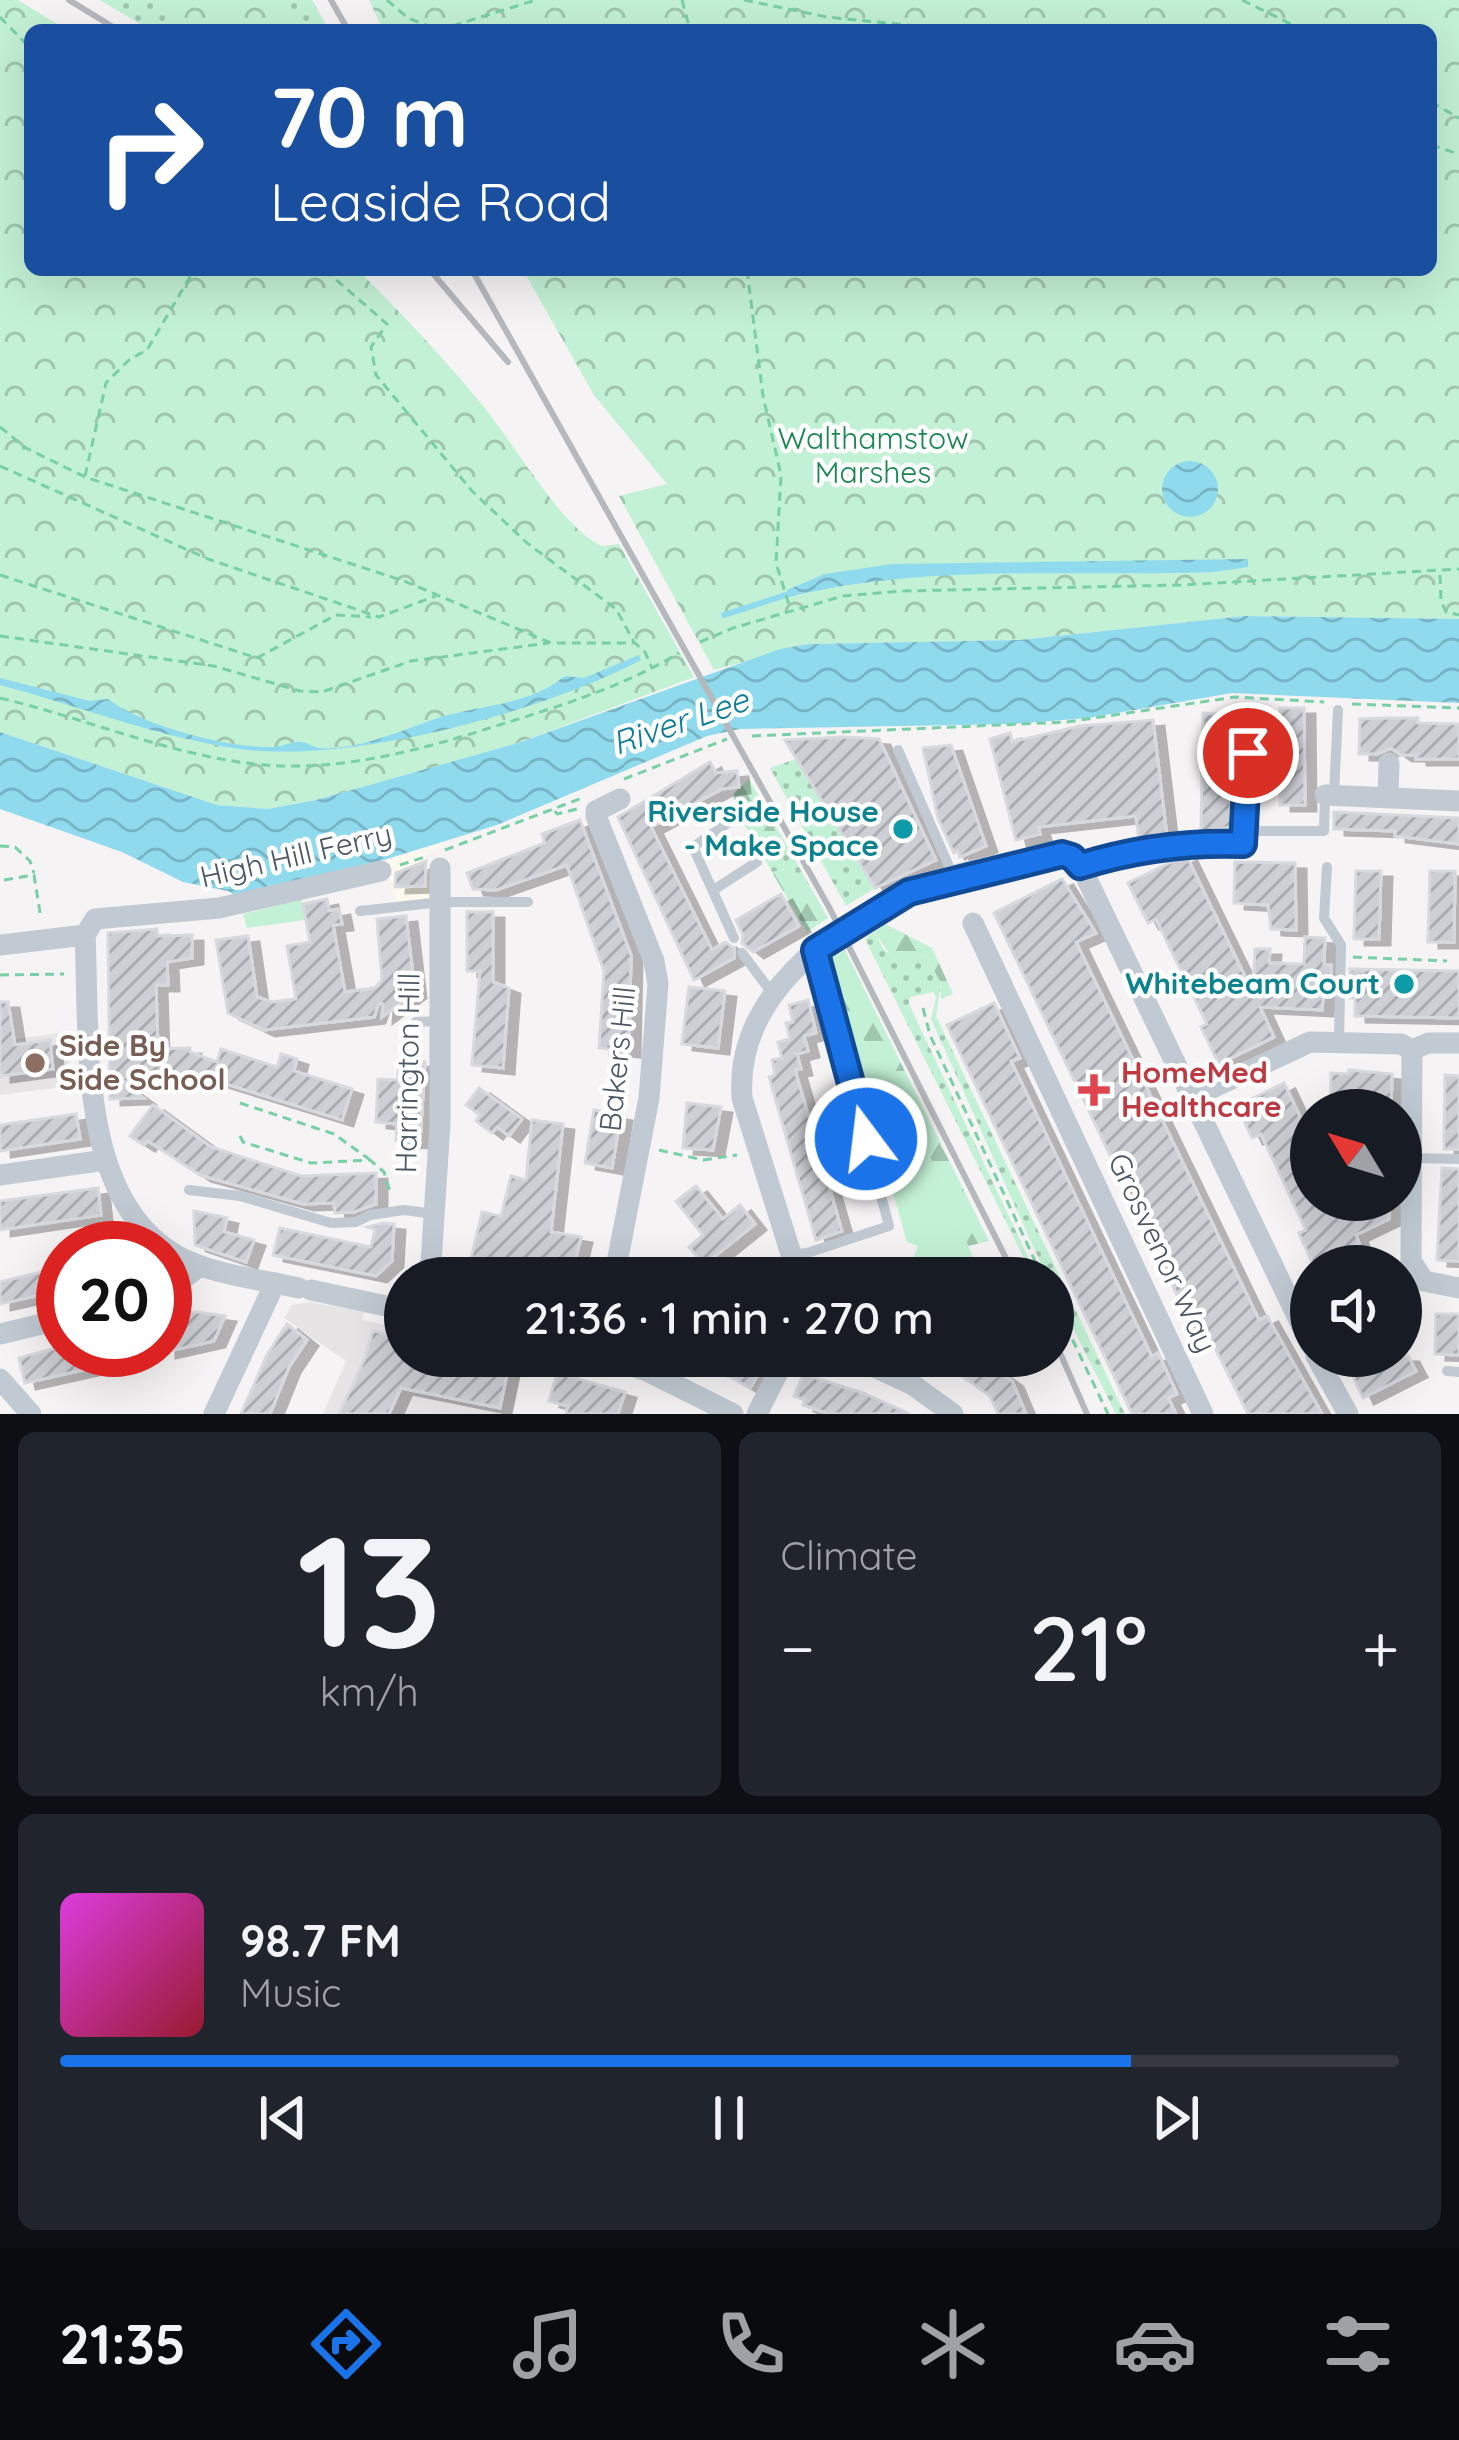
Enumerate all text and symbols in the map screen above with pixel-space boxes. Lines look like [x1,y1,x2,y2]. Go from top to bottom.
text: 70 m [270,63,469,168]
icon: right [72,72,228,228]
text: Leaside Road [270,167,611,235]
park label: Walthamstow Marshes [777,419,969,491]
water label: River Lee [606,678,755,763]
pin [1197,702,1299,804]
icon: arrive [1215,720,1281,786]
place label: Riverside House - Make Space [647,792,879,864]
street label: High Hill Ferry [196,815,395,896]
marker: Riverside House - Make Space [890,816,916,842]
place label: Whitebeam Court [1125,964,1380,1002]
marker: Whitebeam Court [1391,971,1417,997]
street label: Harrington Hill [386,972,428,1174]
street label: Bakers Hill [590,984,644,1133]
place label: Side By Side School [59,1026,226,1098]
marker: Side By Side School [22,1050,48,1076]
place label: HomeMed Healthcare [1121,1053,1282,1125]
marker: HomeMed Healthcare [1078,1074,1110,1106]
position arrow [803,1076,929,1202]
north arrow [1290,1089,1422,1221]
map controls [1290,1089,1422,1377]
street label: Grosvenor Way [1100,1147,1226,1358]
speed limit sign: 20 [36,1221,192,1377]
button: sound [1290,1245,1422,1377]
text: 21:36 · 1 min · 270 m [524,1289,934,1345]
text: 13 [297,1491,441,1686]
text: Climate [781,1531,918,1580]
text: 21° [1029,1591,1148,1704]
text: − [781,1606,815,1689]
text: + [1362,1606,1399,1689]
text: km/h [320,1667,419,1716]
text: 98.7 FM [240,1912,401,1968]
text: Music [240,1968,341,2017]
icon: previous [250,2085,316,2151]
icon: pause [696,2085,762,2151]
icon: next [1143,2085,1209,2151]
icon: directions [304,2302,388,2386]
icon: music [506,2302,590,2386]
icon: phone [709,2302,793,2386]
icon: climate [911,2302,995,2386]
icon: car [1113,2302,1197,2386]
icon: filters [1316,2302,1400,2386]
text: 21:35 [59,2310,186,2378]

